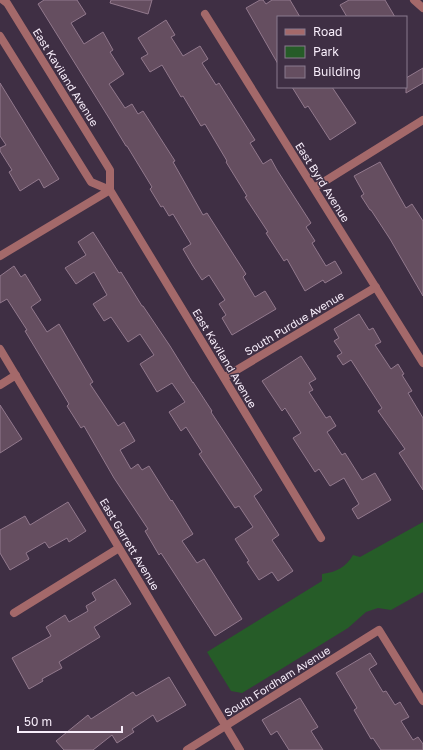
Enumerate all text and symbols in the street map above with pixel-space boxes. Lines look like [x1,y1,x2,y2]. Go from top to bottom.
legend [277,16,407,88]
text: Road [313,24,342,39]
street label: East Kaviland Avenue [30,26,102,128]
text: Park [313,44,339,59]
text: Building [313,64,361,79]
street label: East Byrd Avenue [293,140,353,224]
street label: South Purdue Avenue [242,288,346,358]
street label: East Kaviland Avenue [190,306,260,410]
street label: East Garrett Avenue [97,496,163,592]
street label: South Fordham Avenue [222,643,332,719]
scale bar [18,708,122,734]
text: 50 m [24,714,52,729]

